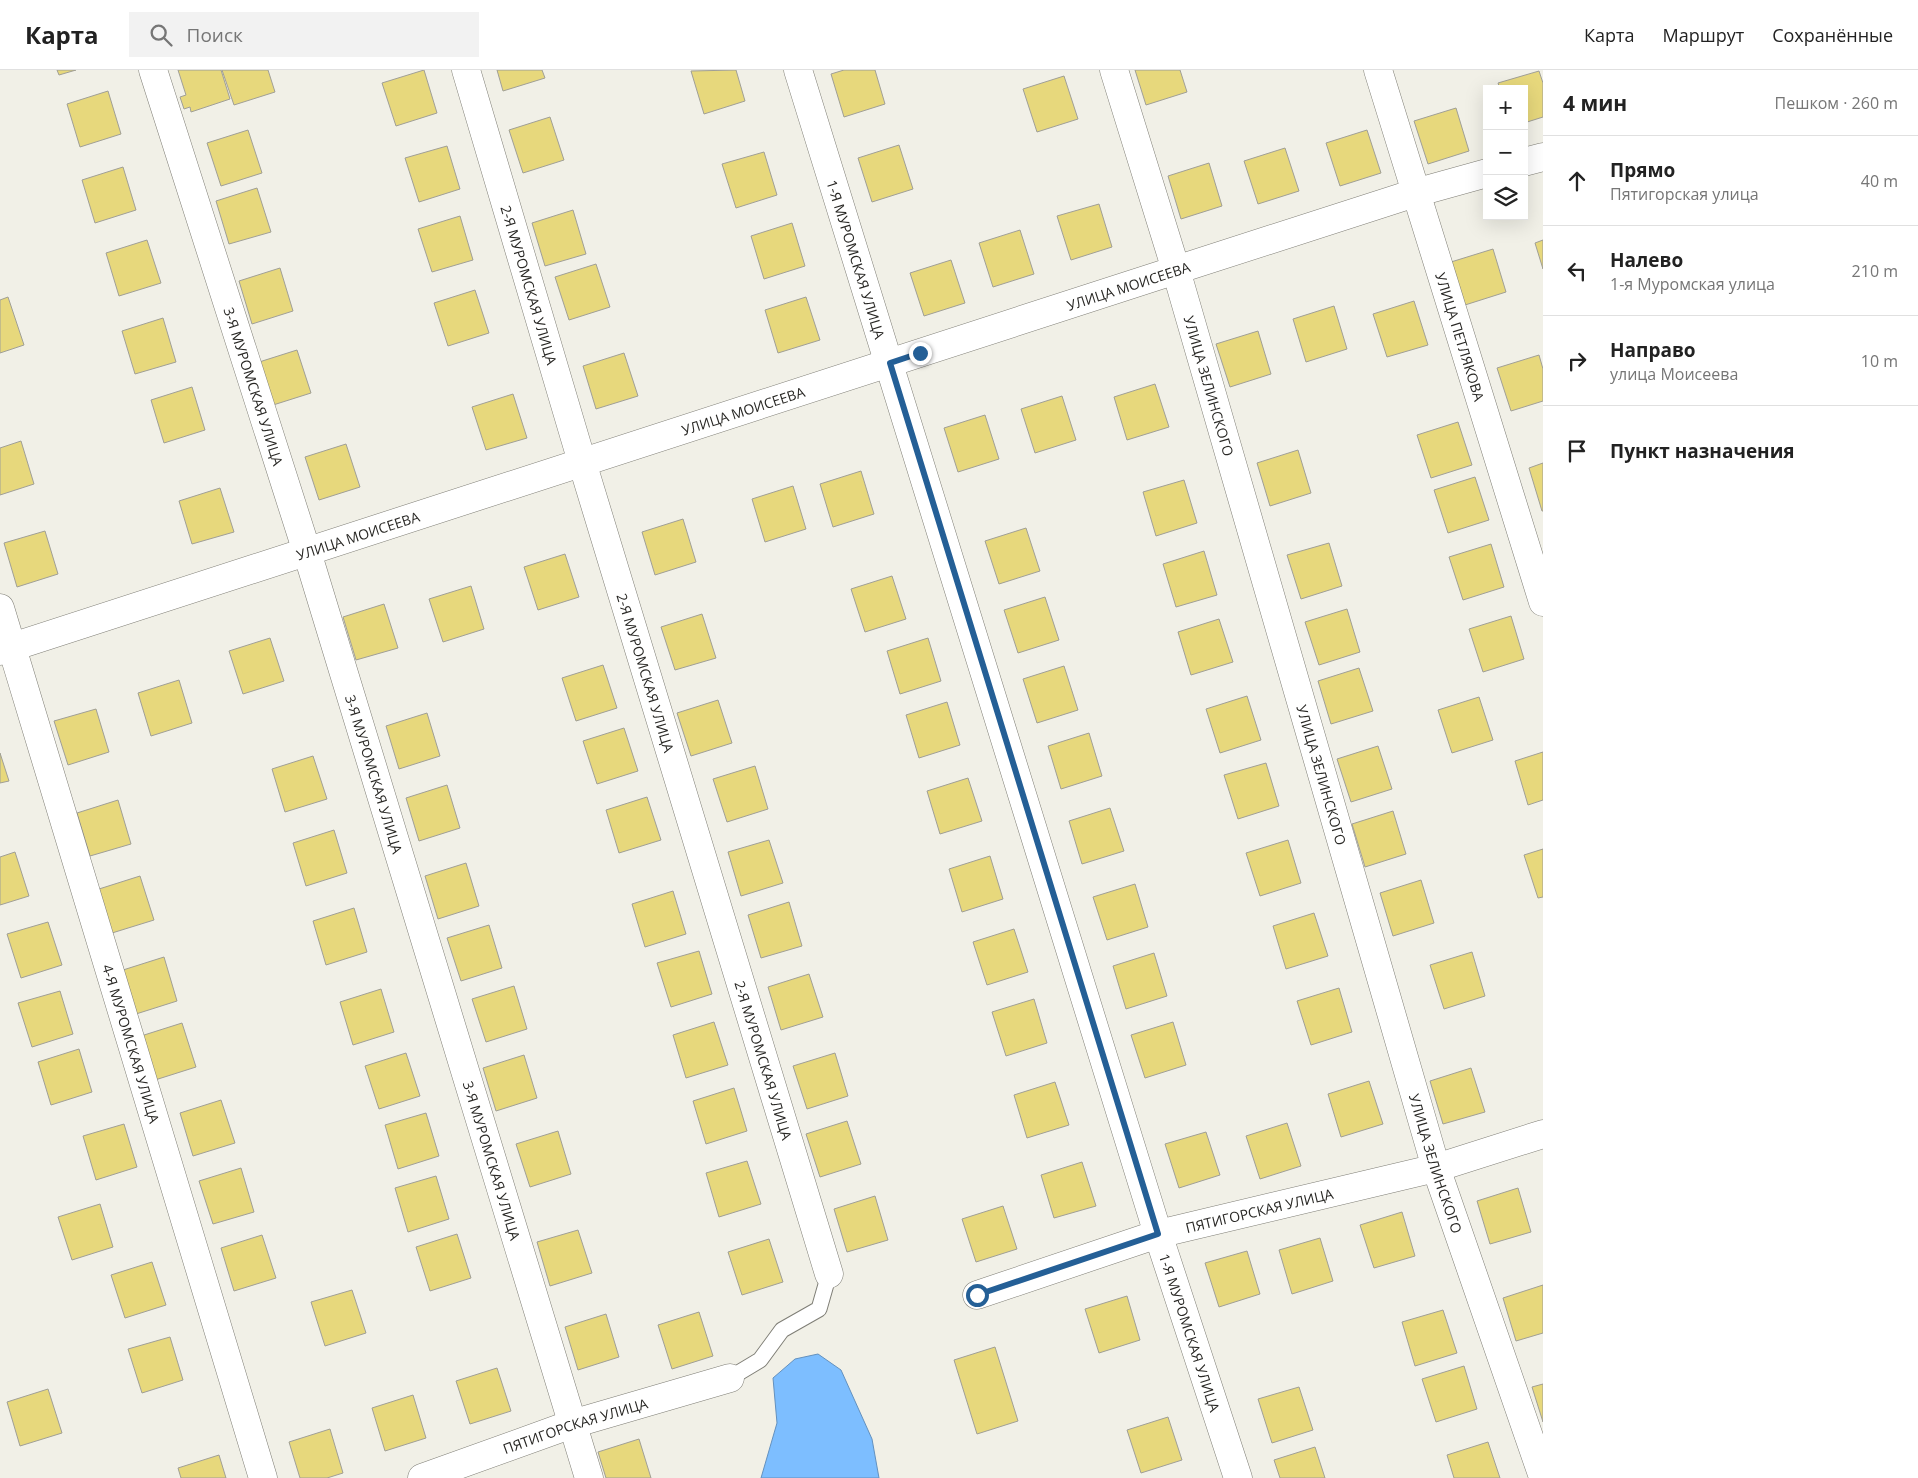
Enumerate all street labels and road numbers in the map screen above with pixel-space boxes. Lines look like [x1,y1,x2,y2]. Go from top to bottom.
street label: 1-Я МУРОМСКАЯ УЛИЦА [823,177,890,341]
street label: 2-Я МУРОМСКАЯ УЛИЦА [497,203,562,367]
street label: УЛИЦА МОИСЕЕВА [1064,257,1192,314]
street label: УЛИЦА ПЕТЛЯКОВА [1432,270,1490,403]
street label: 3-Я МУРОМСКАЯ УЛИЦА [220,305,288,468]
street label: УЛИЦА ЗЕЛИНСКОГО [1180,313,1239,458]
street label: УЛИЦА МОИСЕЕВА [679,381,807,439]
street label: УЛИЦА МОИСЕЕВА [294,506,422,564]
street label: 2-Я МУРОМСКАЯ УЛИЦА [613,591,679,755]
street label: 3-Я МУРОМСКАЯ УЛИЦА [341,692,408,856]
street label: УЛИЦА ЗЕЛИНСКОГО [1293,703,1352,847]
street label: 4-Я МУРОМСКАЯ УЛИЦА [99,962,165,1126]
street label: 2-Я МУРОМСКАЯ УЛИЦА [731,978,797,1142]
street label: 3-Я МУРОМСКАЯ УЛИЦА [459,1079,525,1242]
street label: УЛИЦА ЗЕЛИНСКОГО [1406,1092,1467,1236]
street label: ПЯТИГОРСКАЯ УЛИЦА [1183,1183,1335,1237]
street label: 1-Я МУРОМСКАЯ УЛИЦА [1156,1251,1225,1414]
street label: ПЯТИГОРСКАЯ УЛИЦА [500,1393,650,1458]

